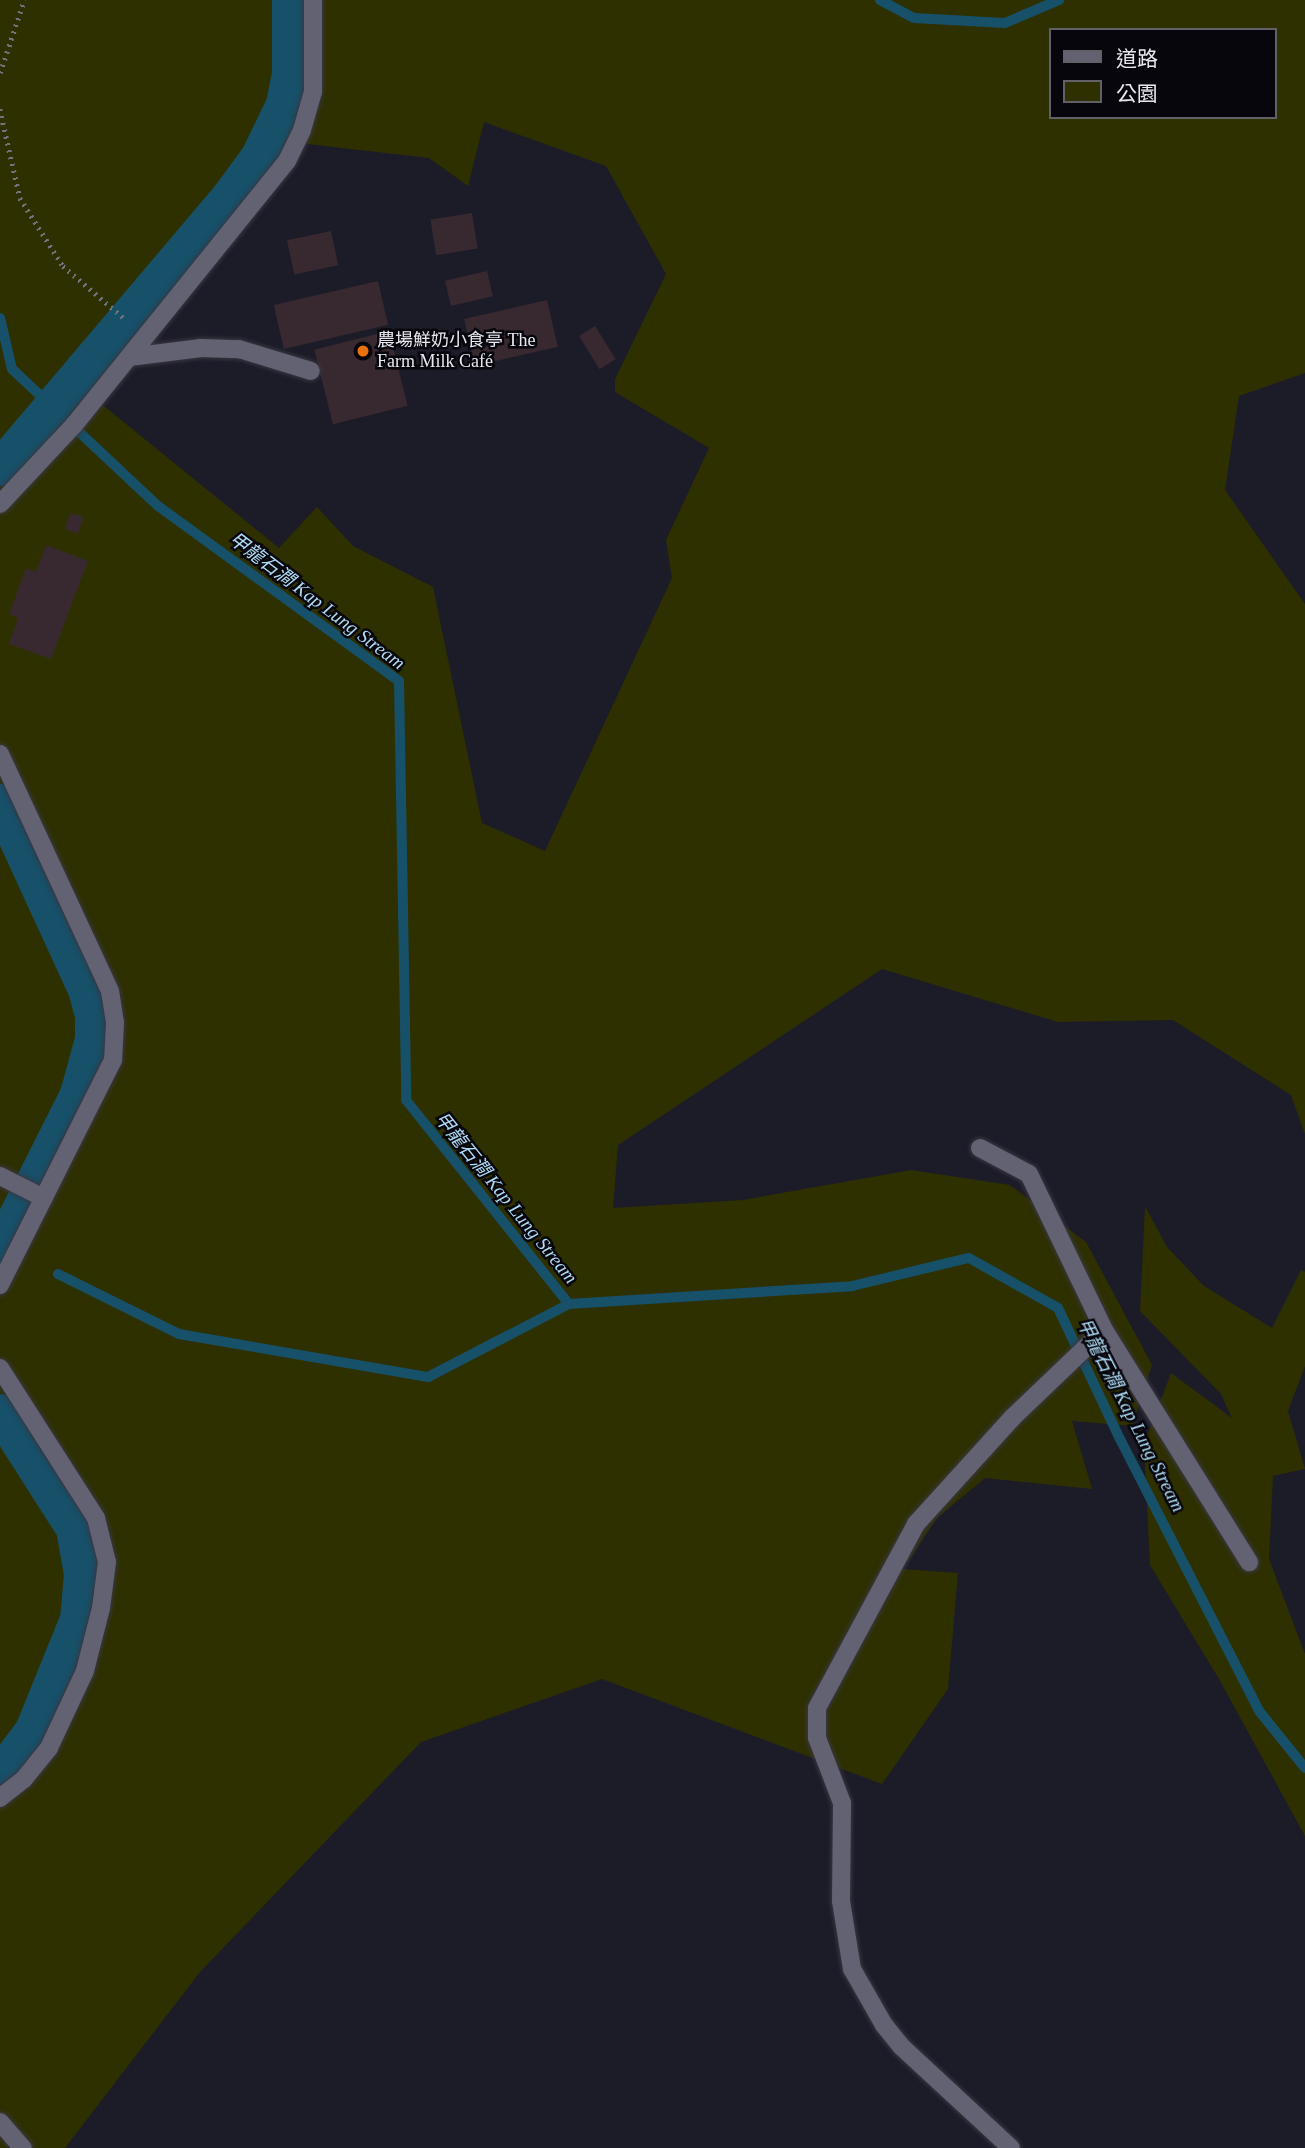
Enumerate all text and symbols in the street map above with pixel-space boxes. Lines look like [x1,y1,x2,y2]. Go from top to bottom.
legend [1050,28,1277,119]
text: 道路 [1116,47,1158,71]
text: 公園 [1116,82,1158,106]
place label: 農場鮮奶小食亭 The Farm Milk Café [377,330,535,372]
marker: 農場鮮奶小食亭 The Farm Milk Café [355,343,371,359]
water label: 甲龍石澗 Kap Lung Stream [225,527,409,675]
water label: 甲龍石澗 Kap Lung Stream [430,1108,582,1288]
water label: 甲龍石澗 Kap Lung Stream [1072,1314,1190,1516]

